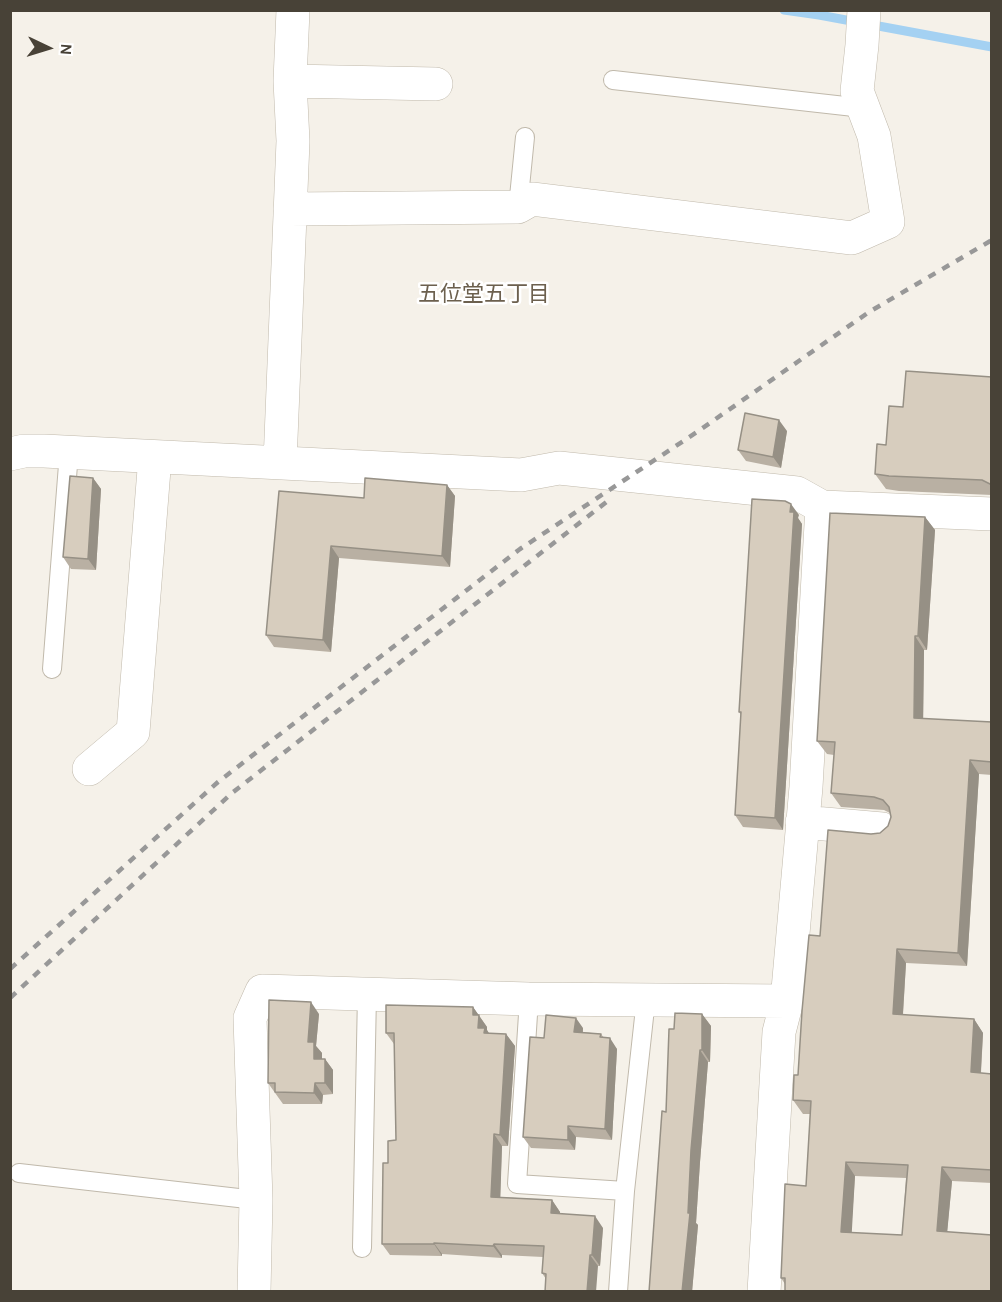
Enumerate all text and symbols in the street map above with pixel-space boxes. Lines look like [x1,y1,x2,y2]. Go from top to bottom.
north arrow [18,18,78,78]
text: N [57,43,76,56]
district label: 五位堂五丁目 [418,282,550,308]

